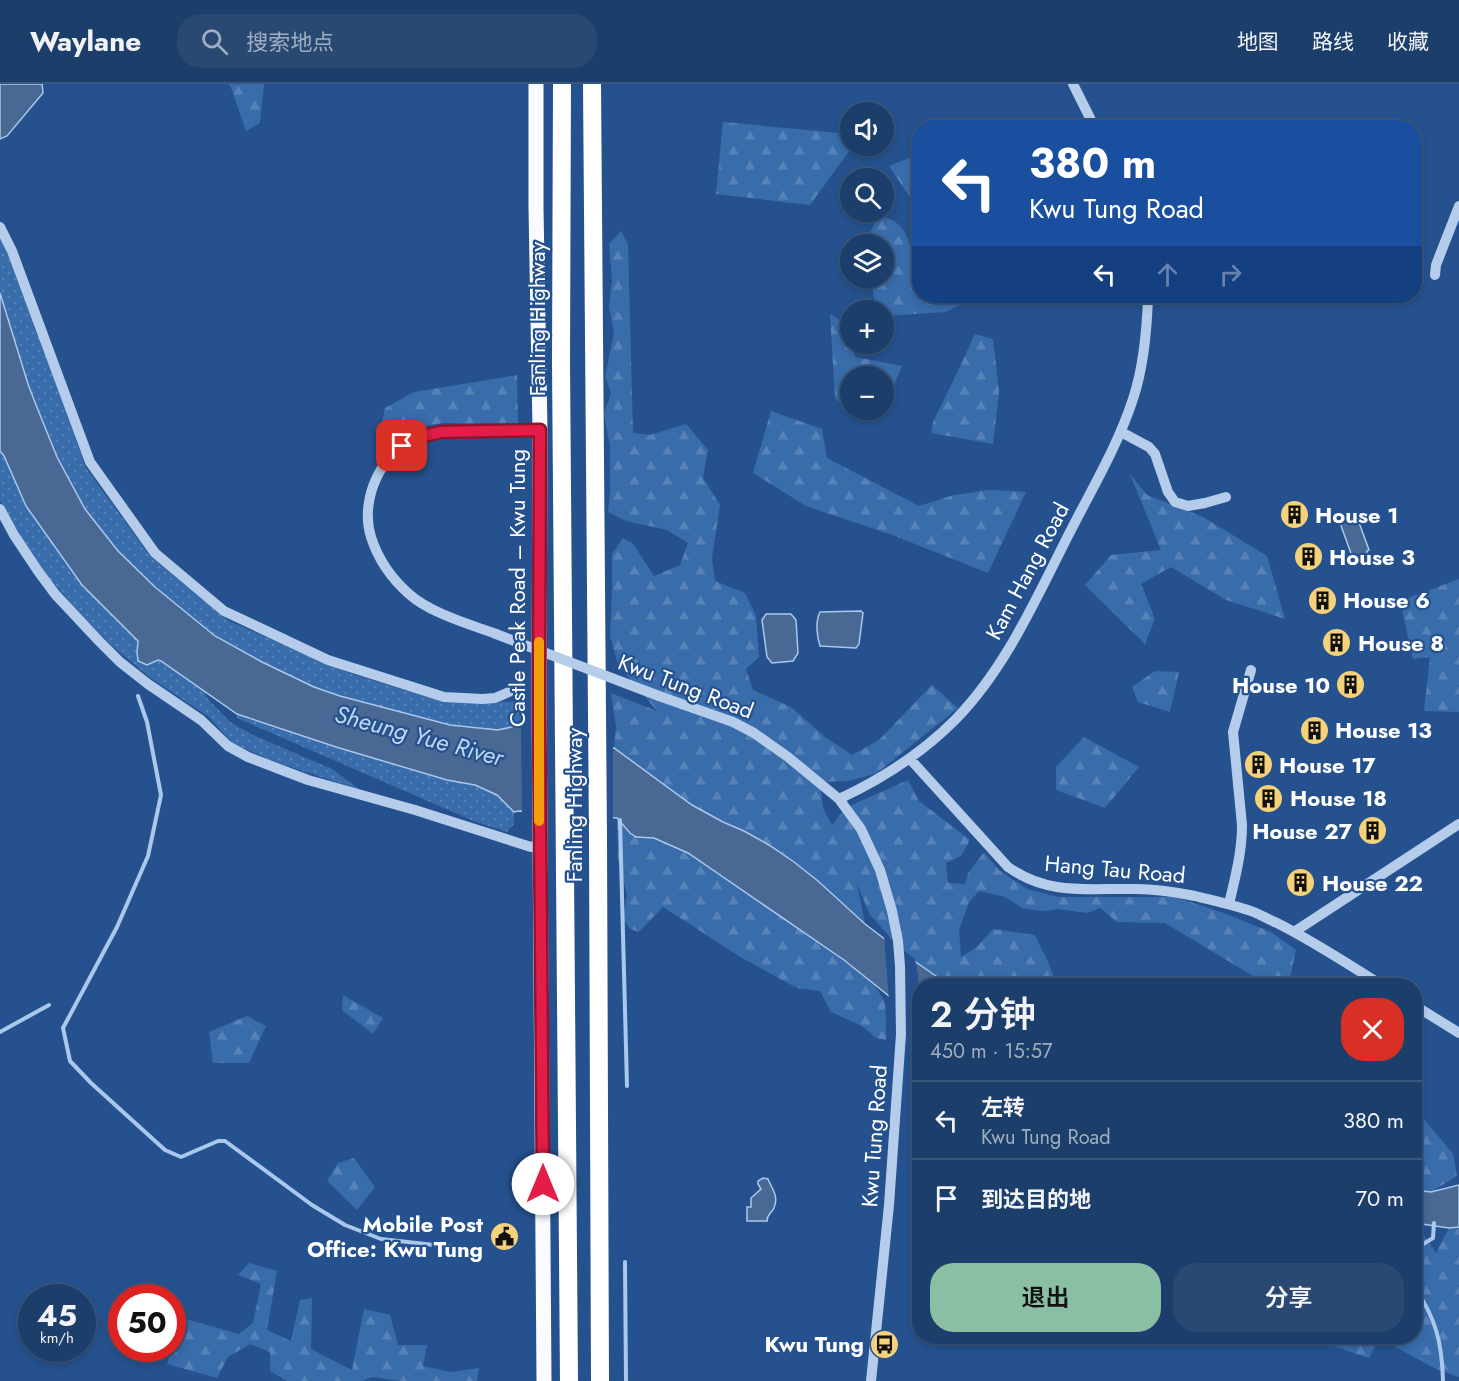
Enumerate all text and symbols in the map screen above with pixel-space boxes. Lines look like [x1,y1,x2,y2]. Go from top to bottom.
search box [177,14,597,68]
text: Waylane [30,21,141,62]
icon: search [198,25,231,58]
text: 搜索地点 [246,26,334,58]
text: 地图 [1237,27,1279,57]
text: 路线 [1312,27,1354,57]
text: 收藏 [1387,27,1429,57]
map controls [840,102,894,420]
button: sound [840,102,894,156]
text: 380 m [1029,133,1156,194]
icon: left [930,144,1008,222]
button: search [840,168,894,222]
text: Kwu Tung Road [1029,189,1204,228]
button: layers [840,234,894,288]
street label: Fanling Highway [521,241,553,396]
icon: left [1088,258,1121,291]
icon: ahead [1151,258,1184,291]
icon: right [1214,258,1247,291]
button: + [840,300,894,354]
button: − [840,366,894,420]
pin [376,420,427,471]
icon: arrive [385,429,418,462]
street label: Castle Peak Road – Kwu Tung [501,449,533,727]
street label: Kam Hang Road [977,497,1077,645]
building icon: House 1 [1278,499,1310,531]
place label: House 1 [1315,499,1398,531]
building icon: House 3 [1292,541,1324,573]
place label: House 3 [1329,541,1415,573]
building icon: House 6 [1306,584,1338,616]
place label: House 6 [1343,584,1430,616]
building icon: House 8 [1321,627,1353,659]
place label: House 8 [1358,627,1444,659]
street label: Kwu Tung Road [614,646,758,726]
place label: House 10 [1232,669,1330,701]
building icon: House 10 [1335,669,1367,701]
water label: Sheung Yue River [331,696,509,775]
building icon: House 13 [1298,714,1330,746]
place label: House 13 [1335,714,1432,746]
street label: Fanling Highway [558,727,590,882]
building icon: House 17 [1242,749,1274,781]
place label: House 17 [1279,749,1376,781]
building icon: House 18 [1253,782,1285,814]
place label: House 18 [1290,782,1387,814]
place label: House 27 [1252,815,1353,847]
building icon: House 27 [1357,815,1389,847]
street label: Hang Tau Road [1043,847,1187,891]
building icon: House 22 [1285,867,1317,899]
place label: House 22 [1322,867,1423,899]
text: 2 分钟 [930,988,1035,1040]
button: close [1341,998,1404,1061]
text: 450 m · 15:57 [930,1037,1053,1066]
street label: Kwu Tung Road [853,1064,895,1208]
text: 左转 [981,1091,1025,1123]
icon: left [930,1104,963,1137]
text: 380 m [1343,1104,1404,1136]
text: Kwu Tung Road [981,1123,1111,1152]
position arrow [511,1152,575,1216]
icon: arrive [930,1182,963,1215]
text: 70 m [1355,1182,1404,1214]
text: 到达目的地 [981,1183,1091,1215]
place label: Mobile Post Office: Kwu Tung [307,1208,483,1265]
public building icon: Mobile Post Office: Kwu Tung [488,1221,520,1253]
button: 退出 [930,1263,1161,1332]
button: 分享 [1173,1263,1404,1332]
speed limit sign: 50 [108,1284,186,1362]
text: 45 [37,1294,77,1337]
text: km/h [40,1327,74,1349]
place label: Kwu Tung [764,1328,864,1360]
bus stop icon: Kwu Tung [869,1328,901,1360]

